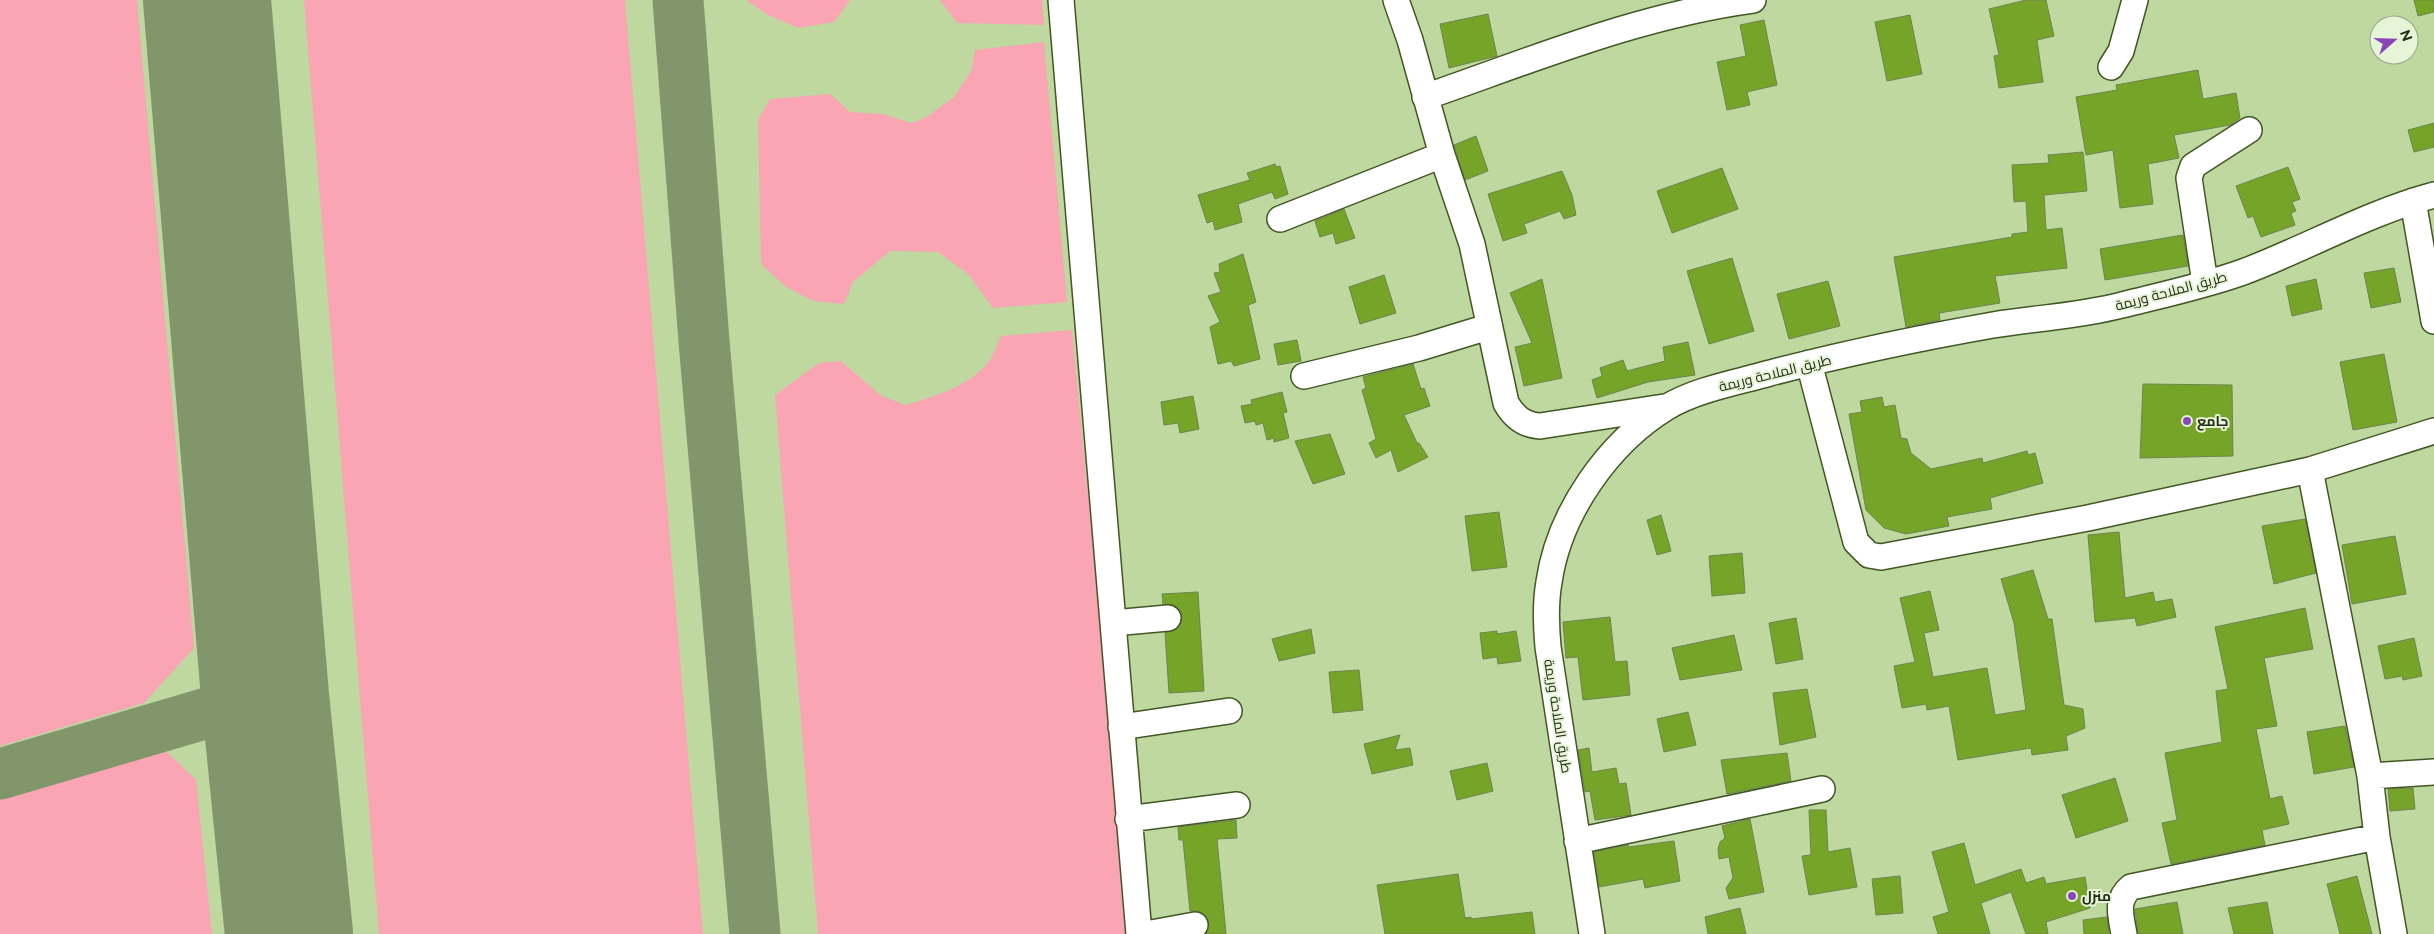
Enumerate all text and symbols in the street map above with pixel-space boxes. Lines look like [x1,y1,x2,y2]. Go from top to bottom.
north arrow [2369,15,2419,65]
text: N [2397,28,2416,43]
street label: طريق الملاحة وريمة [2113,268,2229,315]
street label: طريق الملاحة وريمة [1717,351,1833,396]
place label: جامع [2197,413,2228,431]
marker: جامع [2181,415,2193,427]
street label: طريق الملاحة وريمة [1540,658,1575,774]
place label: منزل [2082,888,2111,905]
marker: منزل [2066,890,2078,902]

